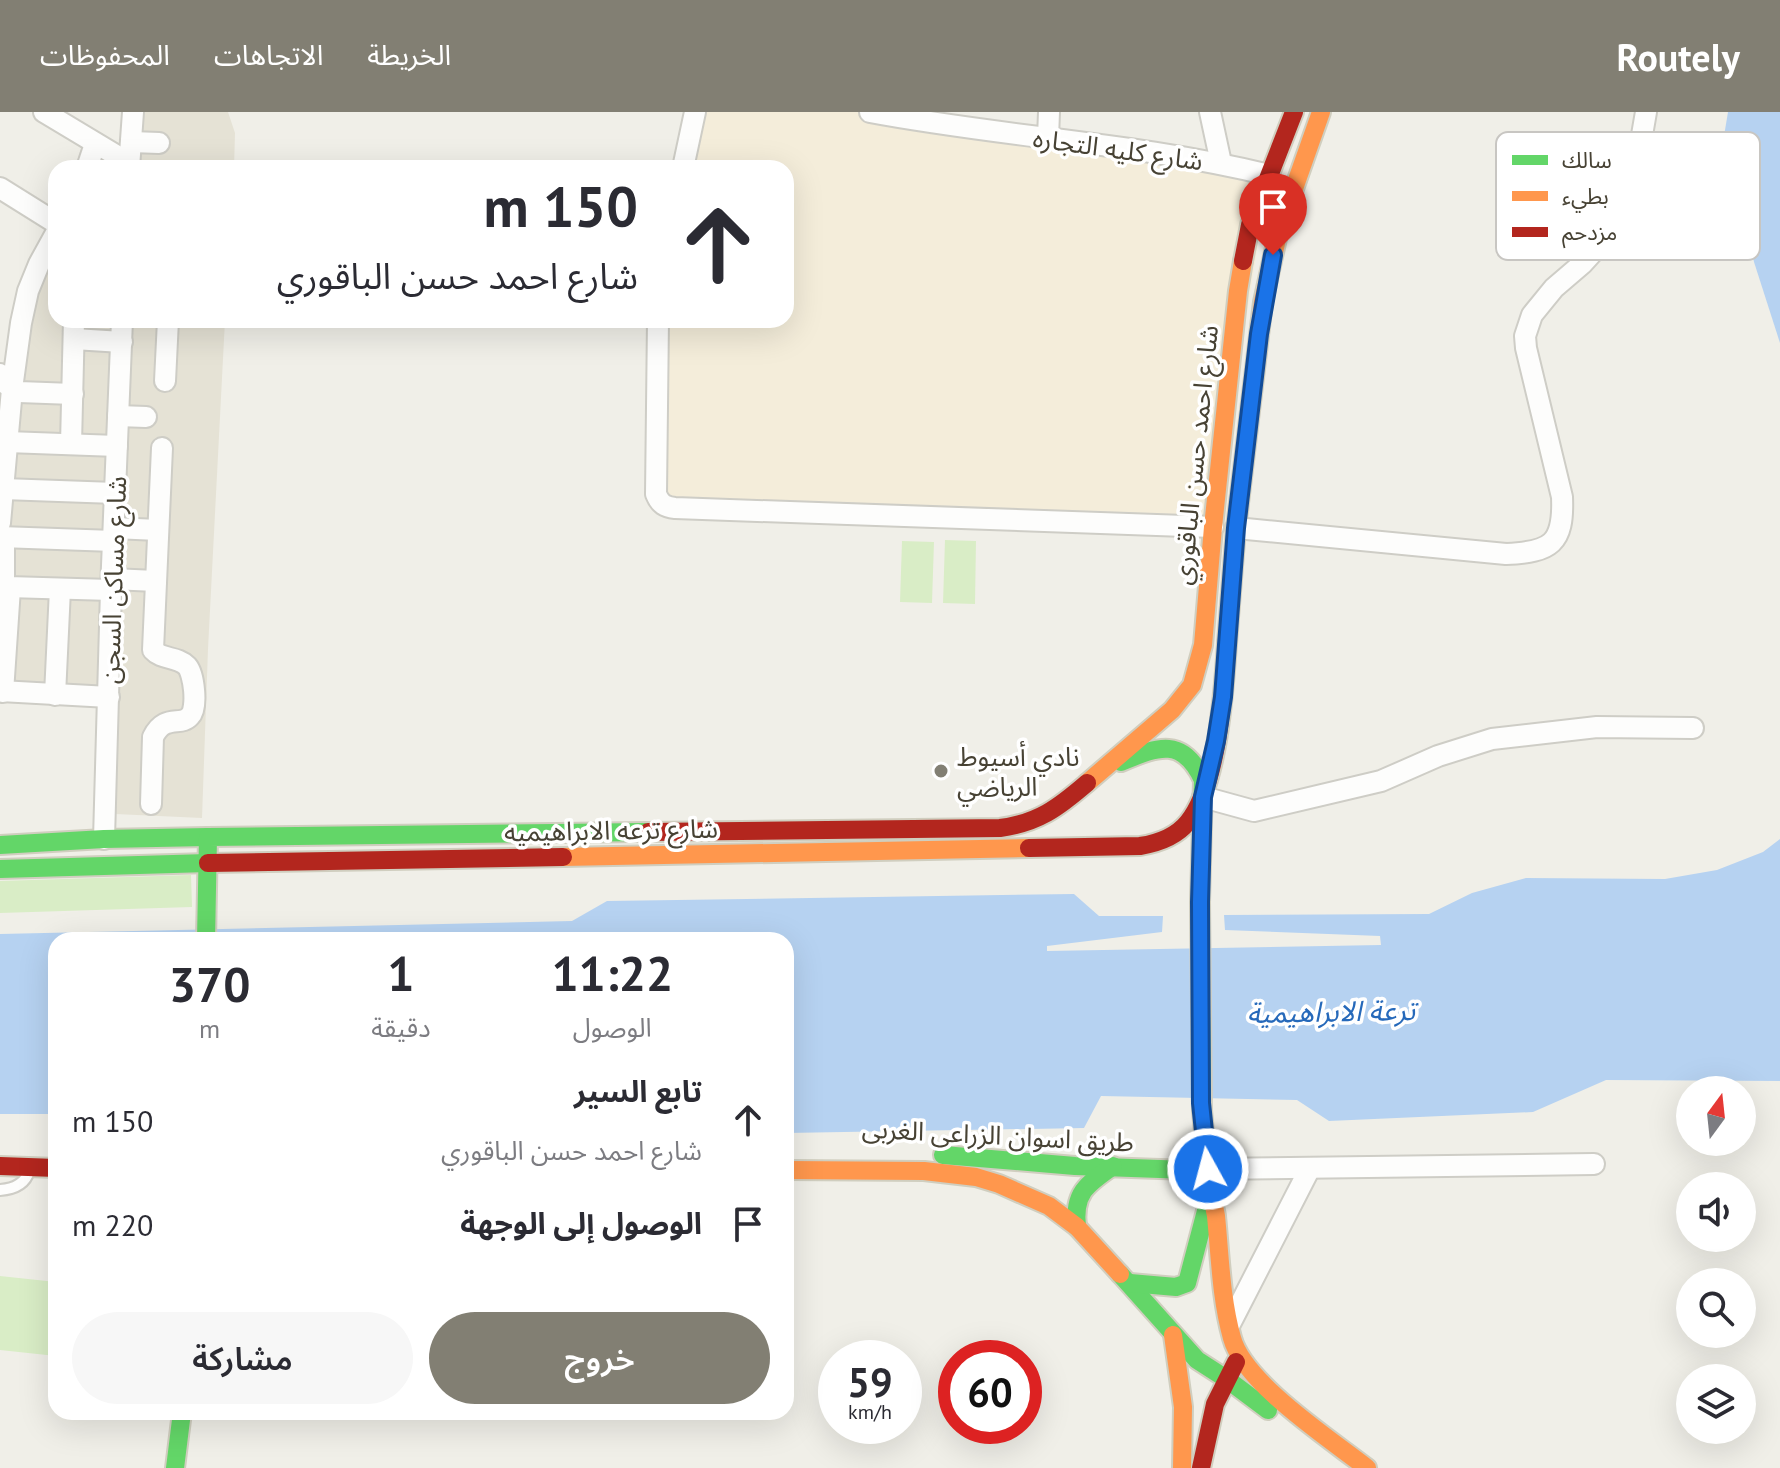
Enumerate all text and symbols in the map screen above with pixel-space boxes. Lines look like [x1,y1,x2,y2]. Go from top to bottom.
text: Routely [1616,32,1740,81]
text: المحفوظات [40,36,170,73]
text: الاتجاهات [214,36,323,73]
text: الخريطة [367,36,451,73]
street label: شارع كليه التجاره [1031,121,1205,180]
legend [1496,132,1760,260]
text: سالك [1562,146,1612,174]
text: 150 m [483,170,638,242]
pin [1239,173,1307,255]
text: بطيء [1562,182,1609,213]
icon: arrive [1251,185,1295,229]
icon: ahead [666,192,770,296]
text: مزدحم [1562,218,1617,249]
text: شارع احمد حسن الباقوري [277,252,638,299]
street label: شارع احمد حسن الباقوري [1165,324,1229,587]
street label: شارع مساكن السجن [93,475,136,685]
place label: نادي أسيوط الرياضي [957,740,1080,807]
marker: نادي أسيوط الرياضي [932,762,950,780]
street label: شارع ترعه الابراهيميه [504,812,718,851]
text: 1 [387,942,415,1004]
text: 11:22 [551,942,673,1004]
text: 370 [169,953,251,1015]
water label: ترعة الابراهيمية [1247,991,1419,1031]
text: دقيقة [371,1011,431,1044]
text: الوصول [573,1011,652,1044]
text: m [199,1012,220,1045]
text: تابع السير [574,1071,702,1110]
north arrow [1676,1076,1756,1156]
map controls [1676,1076,1756,1444]
icon: ahead [726,1098,770,1142]
text: 150 m [72,1101,153,1140]
street label: طريق اسوان الزراعى الغربى [861,1111,1135,1159]
position arrow [1166,1127,1250,1211]
text: شارع احمد حسن الباقوري [441,1134,702,1167]
button: sound [1676,1172,1756,1252]
icon: arrive [726,1202,770,1246]
text: الوصول إلى الوجهة [460,1203,702,1242]
text: 220 m [72,1205,153,1244]
button: search [1676,1268,1756,1348]
button: مشاركة [72,1312,413,1404]
button: خروج [429,1312,770,1404]
speed limit sign: 60 [938,1340,1042,1444]
text: 59 [847,1356,893,1408]
button: layers [1676,1364,1756,1444]
text: km/h [848,1399,892,1425]

